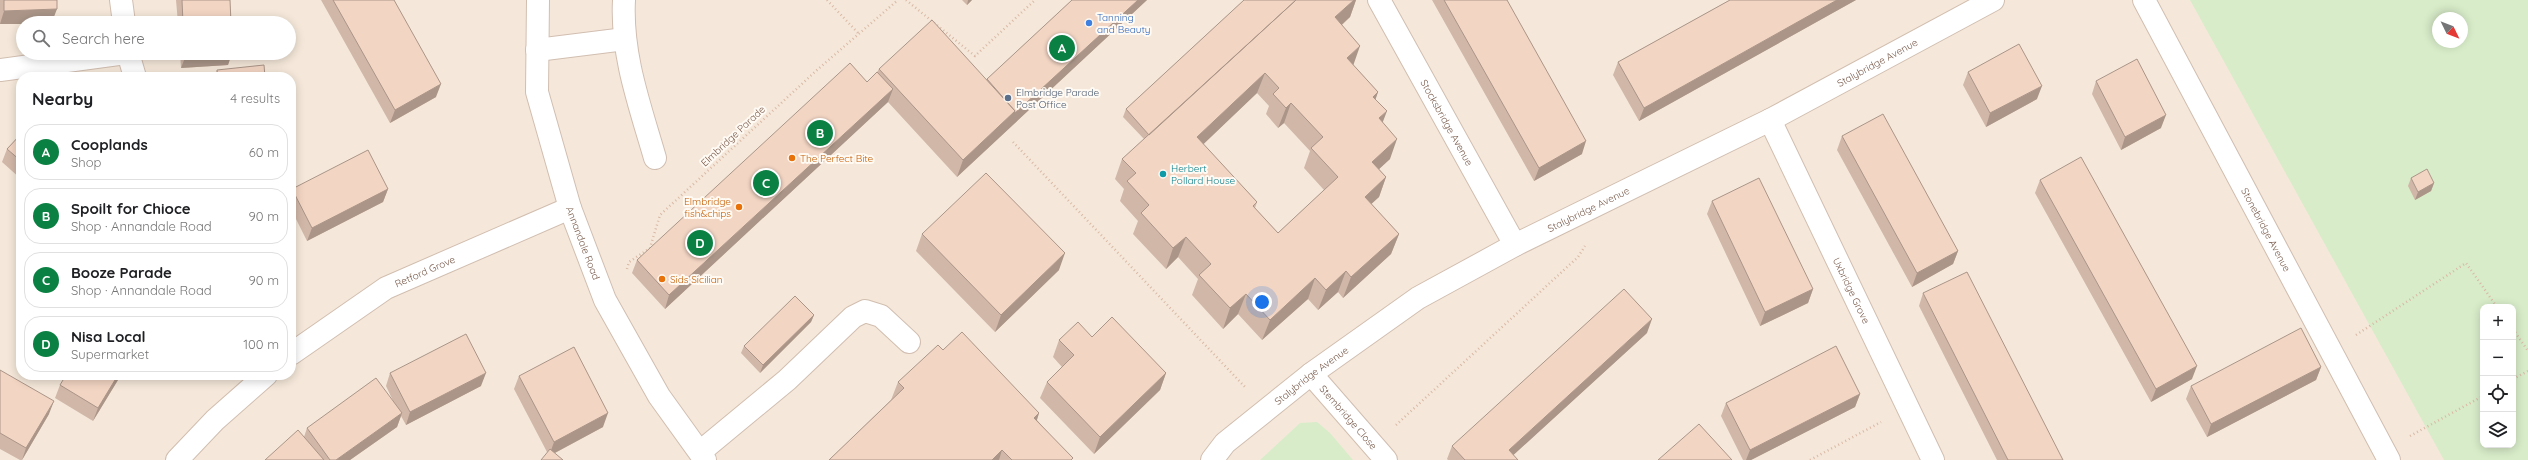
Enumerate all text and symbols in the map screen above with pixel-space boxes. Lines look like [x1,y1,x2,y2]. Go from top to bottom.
place label: Tanning and Beauty [1097,11,1151,36]
north arrow [2432,12,2468,48]
search box [16,16,296,60]
marker: Tanning and Beauty [1084,18,1094,28]
icon: search [30,27,52,49]
text: Search here [62,29,145,48]
pin: A [1049,33,1075,63]
street label: Stalybridge Avenue [1834,35,1920,89]
street label: Stocksbridge Avenue [1418,77,1476,168]
place label: Elmbridge Parade Post Office [1016,86,1099,111]
text: Nearby [32,88,93,109]
text: 4 results [230,90,280,106]
marker: Elmbridge Parade Post Office [1003,93,1013,103]
street label: Elmbridge Parade [698,103,768,169]
pin: B [807,118,833,148]
text: Cooplands [71,135,148,154]
text: A [42,144,50,160]
text: 60 m [249,144,279,160]
place label: The Perfect Bite [800,152,874,165]
marker: The Perfect Bite [787,153,797,163]
text: Shop [71,154,101,170]
place label: Herbert Pollard House [1171,162,1236,187]
pin: C [753,168,779,198]
marker: Herbert Pollard House [1158,169,1168,179]
street label: Stalybridge Avenue [1545,183,1632,235]
street label: Stonebridge Avenue [2239,185,2294,274]
place label: Elmbridge fish&chips [684,195,731,220]
text: Spoilt for Chioce [71,199,191,218]
marker: Elmbridge fish&chips [734,202,744,212]
street label: Annandale Road [563,204,603,281]
text: B [42,208,50,224]
text: 90 m [249,208,279,224]
text: Shop · Annandale Road [71,218,212,234]
pin: D [687,228,713,258]
street label: Retford Grove [393,252,457,290]
street label: Uxbridge Grove [1830,255,1873,326]
text: Booze Parade [71,263,172,282]
text: C [42,272,50,288]
text: 90 m [249,272,279,288]
place label: Sids Sicilian [670,273,723,286]
marker: Sids Sicilian [657,274,667,284]
text: Shop · Annandale Road [71,282,212,298]
your location [1252,292,1272,312]
map controls [2480,304,2516,448]
button: + [2480,304,2516,340]
text: Nisa Local [71,327,146,346]
text: D [41,336,51,352]
text: 100 m [243,336,279,352]
button: − [2480,340,2516,376]
street label: Stalybridge Avenue [1271,343,1351,408]
text: Supermarket [71,346,149,362]
button: locate [2480,376,2516,412]
street label: Stembridge Close [1317,382,1380,452]
button: layers [2480,412,2516,448]

